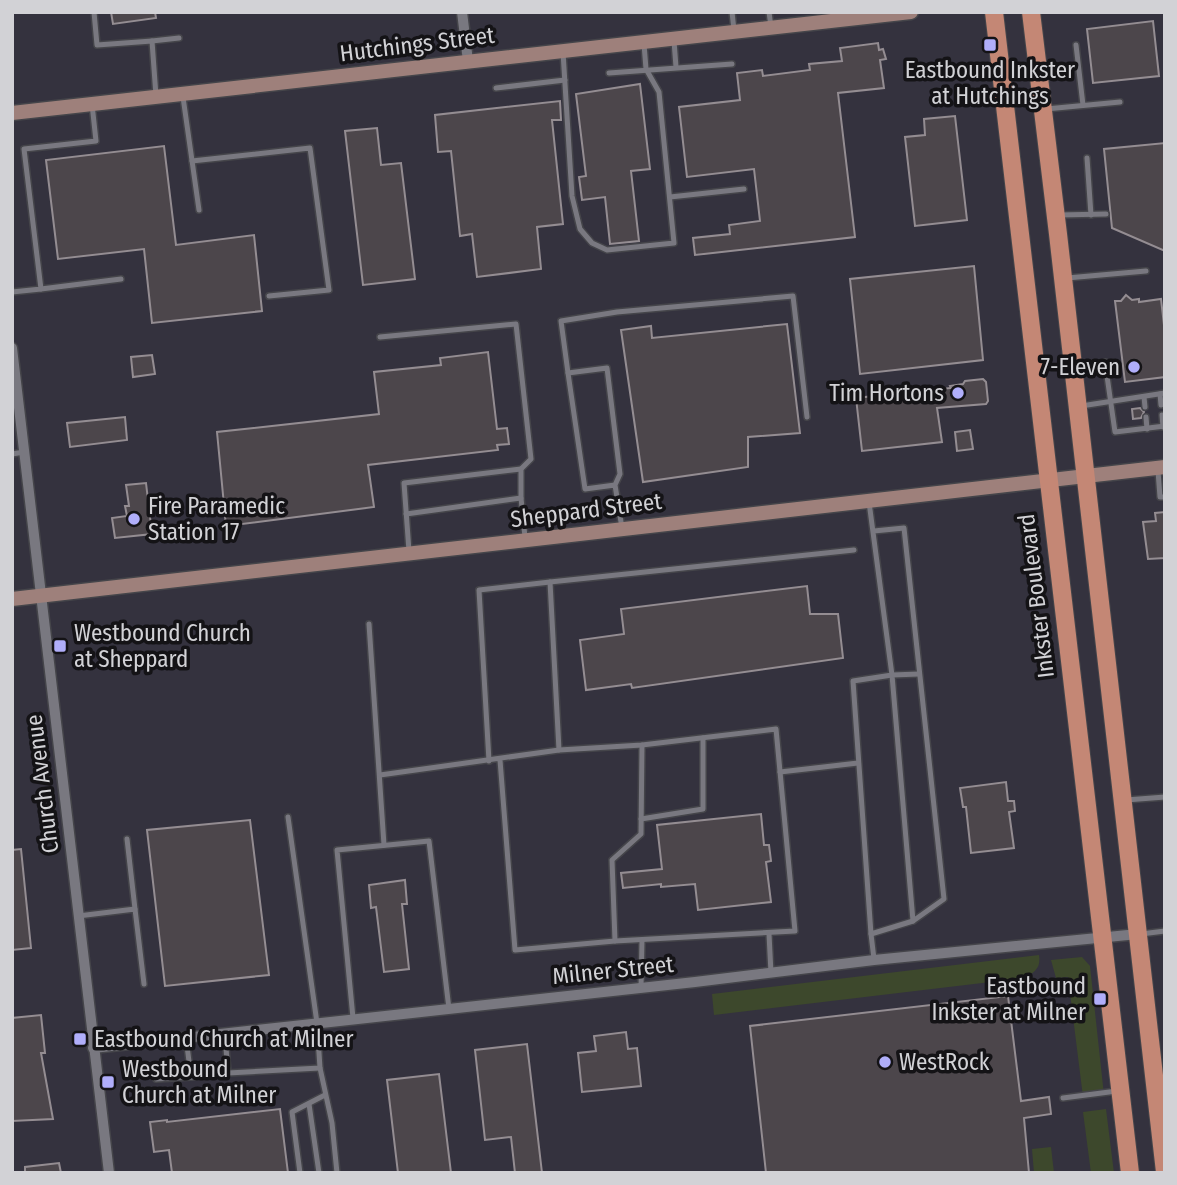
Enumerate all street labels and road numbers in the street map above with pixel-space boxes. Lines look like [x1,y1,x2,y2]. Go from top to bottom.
street label: Hutchings Street [338,21,496,67]
street label: Sheppard Street [509,487,664,533]
street label: Inkster Boulevard [1012,512,1060,680]
street label: Church Avenue [20,713,64,855]
street label: Milner Street [551,950,675,990]

